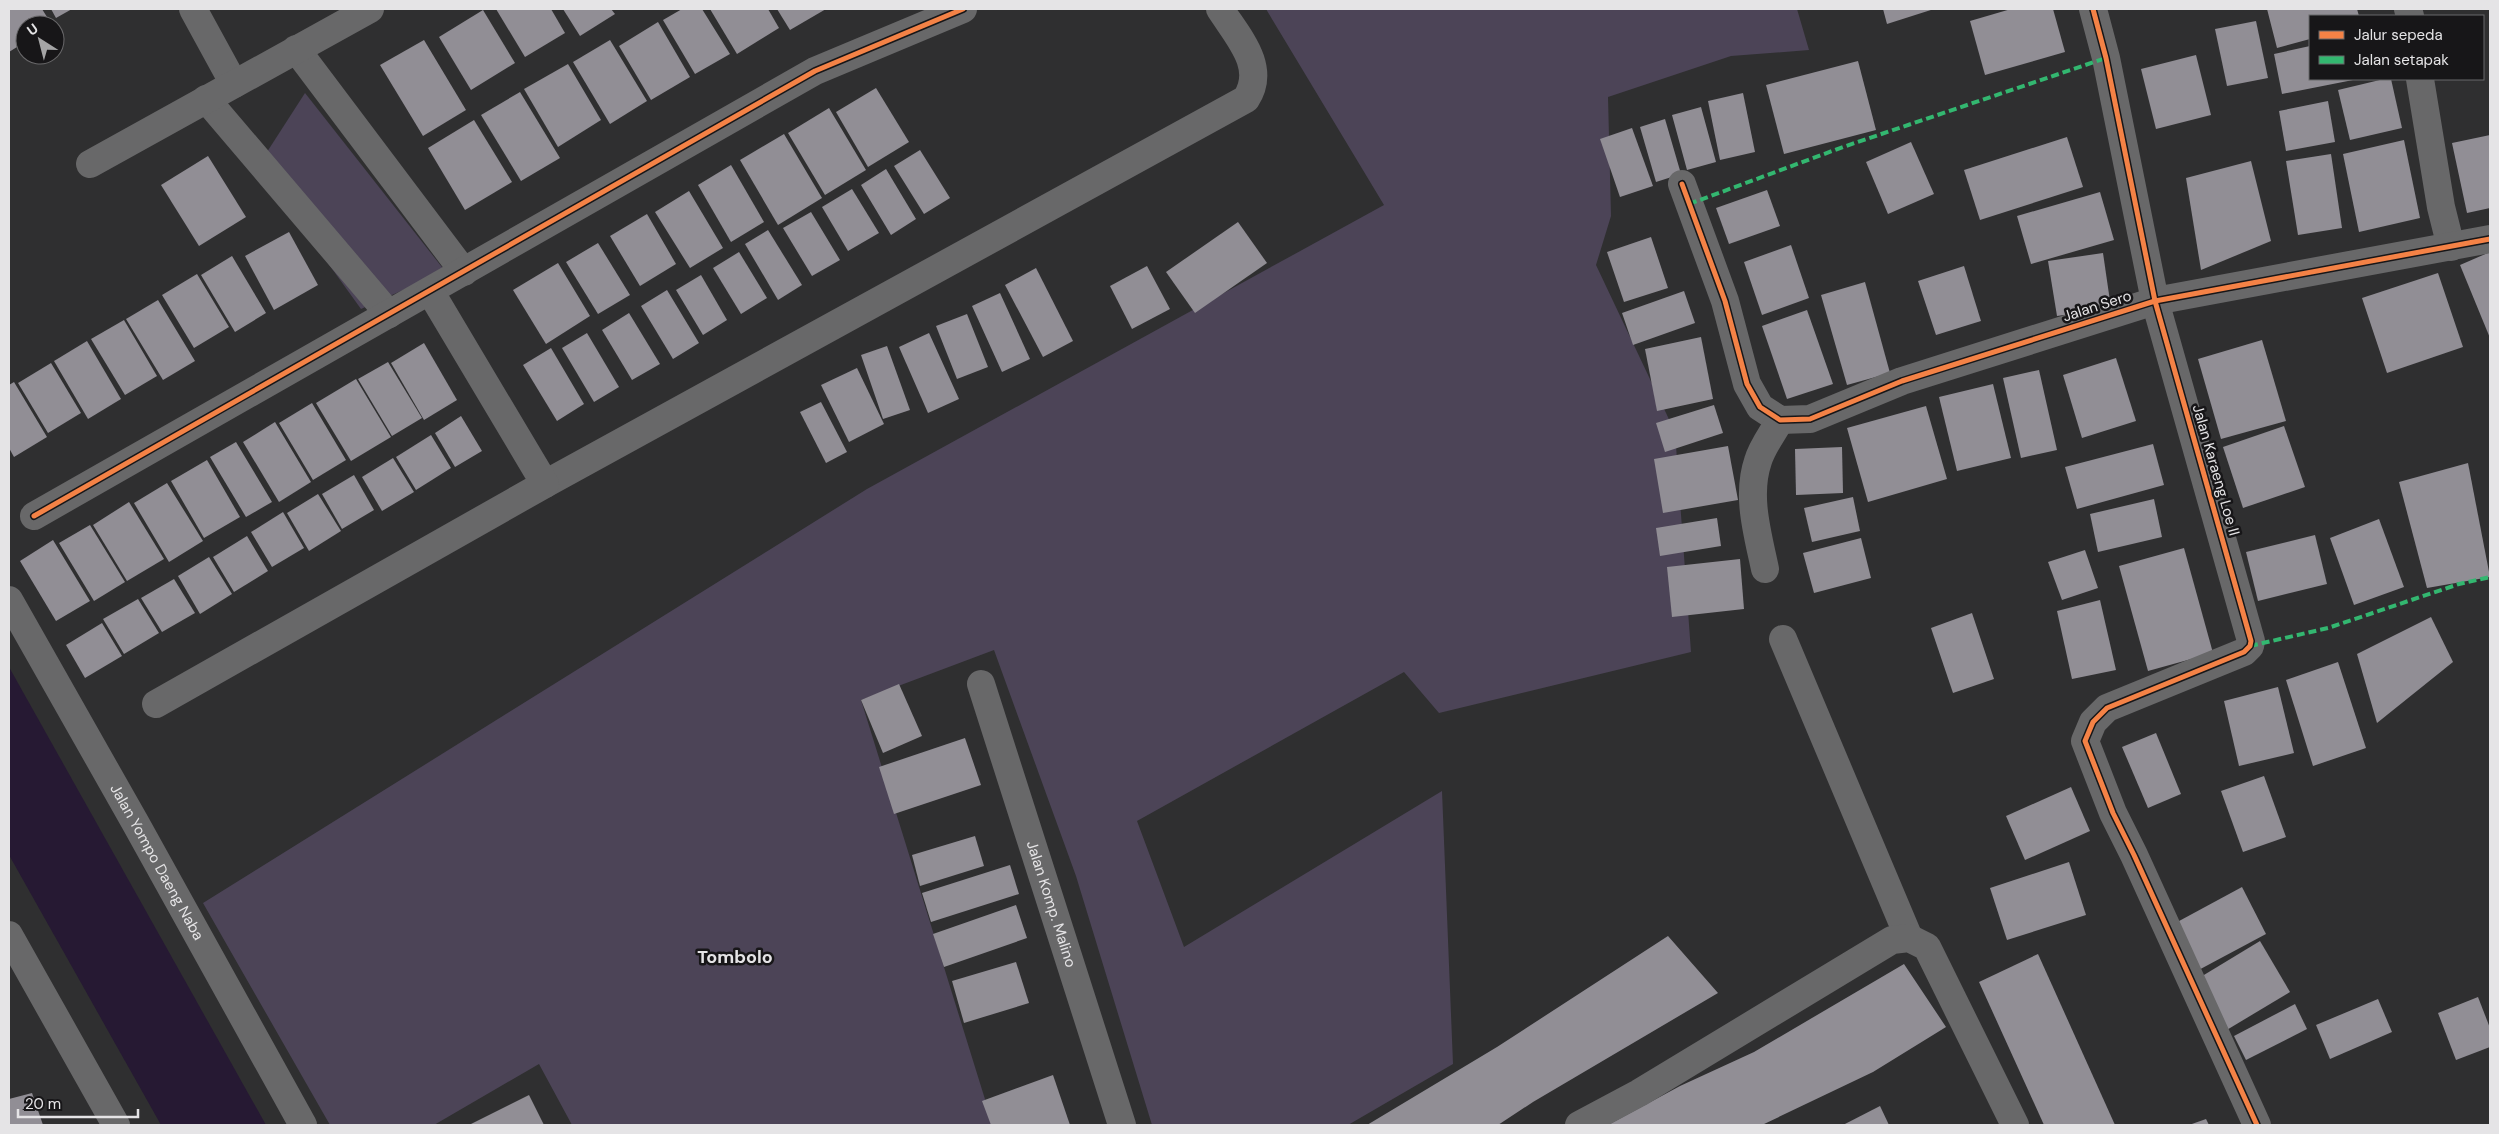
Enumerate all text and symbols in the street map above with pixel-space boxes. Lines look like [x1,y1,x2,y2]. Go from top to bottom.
north arrow [15,15,65,65]
legend [2309,15,2484,80]
text: U [23,19,42,40]
text: Jalur sepeda [2354,25,2443,45]
text: Jalan setapak [2354,50,2449,70]
street label: Jalan Sero [2060,285,2134,327]
street label: Jalan Karaeng Loe II [2188,402,2244,538]
street label: Jalan Yompo Daeng Naba [105,780,209,944]
street label: Jalan Komp. Malino [1022,838,1081,970]
district label: Tombolo [697,945,773,969]
scale bar [18,1086,138,1118]
text: 20 m [25,1094,61,1114]

